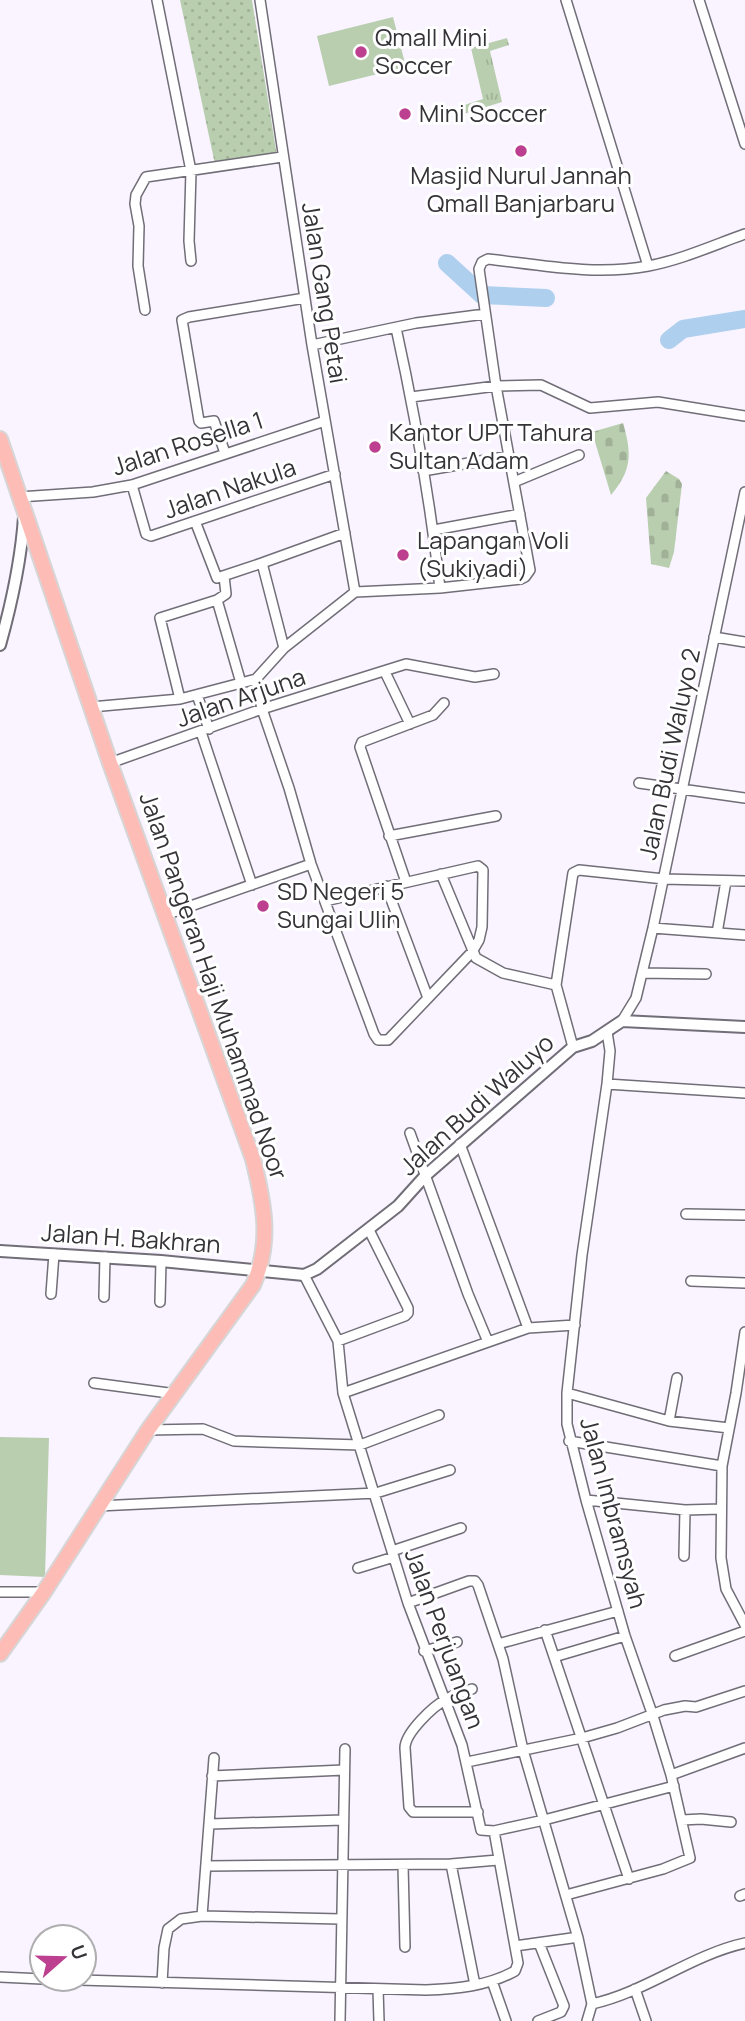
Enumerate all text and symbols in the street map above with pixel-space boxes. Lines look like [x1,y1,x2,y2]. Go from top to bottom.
place label: Qmall Mini Soccer [375,20,488,81]
marker: Qmall Mini Soccer [353,44,369,60]
place label: Mini Soccer [419,96,547,129]
marker: Mini Soccer [397,106,413,122]
marker: Masjid Nurul Jannah Qmall Banjarbaru [513,143,529,159]
place label: Masjid Nurul Jannah Qmall Banjarbaru [410,158,632,219]
street label: Jalan Gang Petai [295,200,356,386]
street label: Jalan Rosella 1 [108,403,267,483]
place label: Kantor UPT Tahura Sultan Adam [389,415,593,476]
marker: Kantor UPT Tahura Sultan Adam [367,439,383,455]
street label: Jalan Nakula [159,450,300,526]
place label: Lapangan Voli (Sukiyadi) [417,523,569,584]
marker: Lapangan Voli (Sukiyadi) [395,547,411,563]
street label: Jalan Budi Waluyo 2 [630,645,707,862]
street label: Jalan Arjuna [172,659,309,734]
street label: Jalan Pangeran Haji Muhammad Noor [132,787,296,1184]
place label: SD Negeri 5 Sungai Ulin [277,874,404,935]
marker: SD Negeri 5 Sungai Ulin [255,898,271,914]
street label: Jalan Budi Waluyo [392,1026,560,1182]
street label: Jalan H. Bakhran [40,1215,222,1260]
street label: Jalan Imbramsyah [573,1414,656,1612]
street label: Jalan Perjuangan [398,1544,493,1733]
north arrow [28,1923,98,1993]
text: U [64,1941,94,1963]

